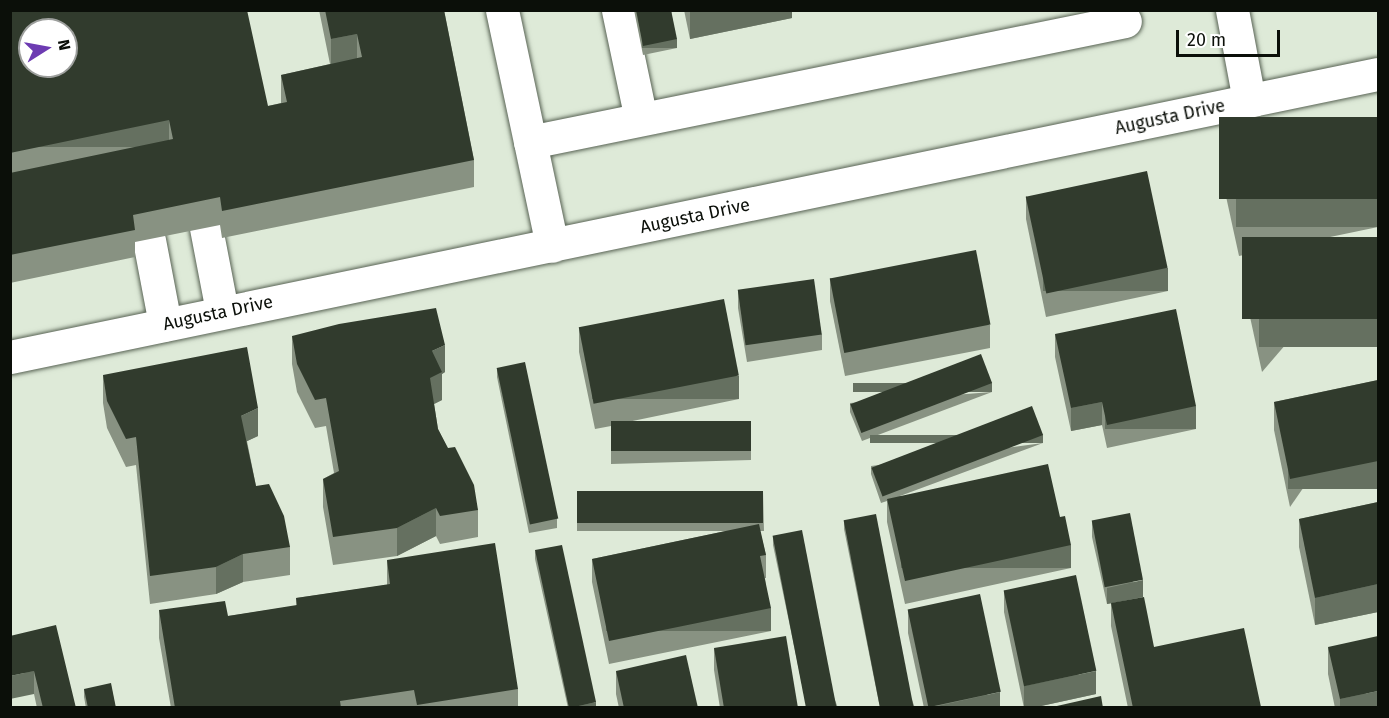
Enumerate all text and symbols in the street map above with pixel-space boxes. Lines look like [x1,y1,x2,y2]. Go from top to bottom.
north arrow [18,18,78,78]
scale bar [1179,18,1282,56]
text: 20 m [1187,29,1226,51]
text: N [54,38,75,52]
street label: Augusta Drive [1113,95,1227,139]
street label: Augusta Drive [638,194,752,238]
street label: Augusta Drive [161,291,275,335]

